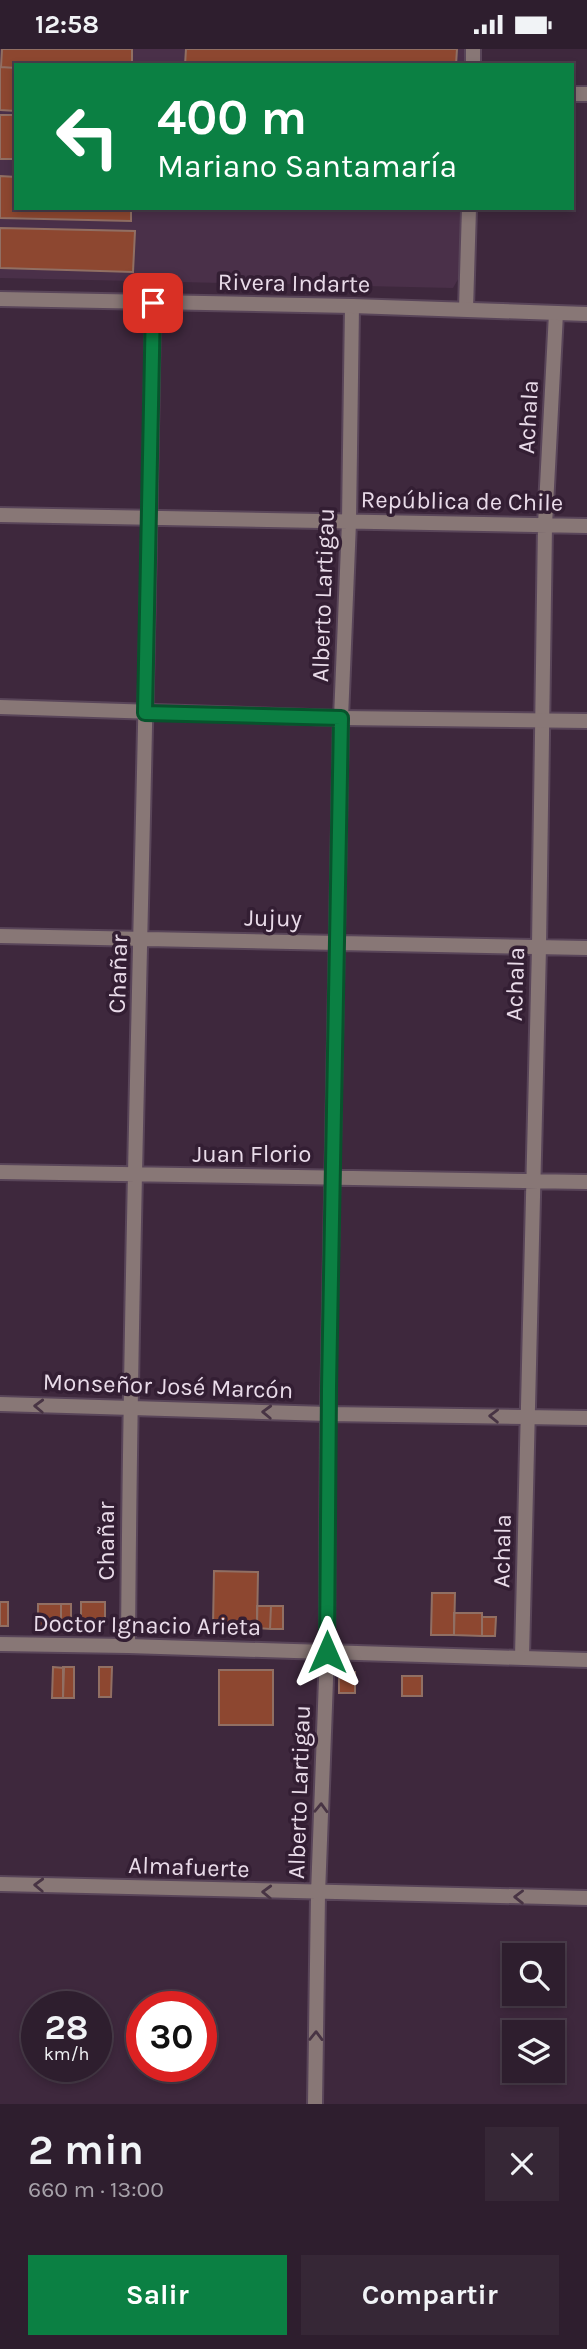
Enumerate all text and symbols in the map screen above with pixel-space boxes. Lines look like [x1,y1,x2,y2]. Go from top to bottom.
text: 12:58 [35,9,99,40]
text: 400 m [157,89,307,146]
icon: left [42,91,133,182]
text: Mariano Santamaría [157,148,457,185]
street label: Rivera Indarte [218,268,370,298]
pin [123,273,183,333]
icon: arrive [134,284,172,322]
street label: Achala [512,379,544,455]
street label: República de Chile [360,485,564,517]
street label: Alberto Lartigau [306,507,340,683]
street label: Jujuy [244,904,302,932]
street label: Chañar [103,934,133,1014]
street label: Achala [500,947,530,1021]
street label: Juan Florio [193,1140,311,1168]
street label: Monseñor José Marcón [42,1368,294,1404]
one-way arrow [34,1398,45,1413]
one-way arrow [261,1404,272,1420]
one-way arrow [489,1408,499,1424]
street label: Chañar [92,1501,120,1580]
street label: Achala [487,1514,517,1588]
street label: Doctor Ignacio Arieta [33,1609,261,1641]
position arrow [290,1615,364,1689]
street label: Alberto Lartigau [282,1704,316,1880]
one-way arrow [314,1803,329,1814]
street label: Almafuerte [128,1851,250,1883]
one-way arrow [34,1878,45,1893]
one-way arrow [261,1884,272,1900]
one-way arrow [513,1889,524,1905]
map controls [502,1943,565,2083]
button: search [502,1943,565,2006]
speed limit sign: 30 [126,1991,217,2082]
text: 28 [45,2007,88,2048]
button: layers [502,2020,565,2083]
one-way arrow [308,2030,324,2041]
text: km/h [44,2043,89,2065]
text: 2 min [28,2125,144,2175]
button: close [485,2127,559,2201]
text: 660 m · 13:00 [28,2176,164,2203]
button: Salir [28,2255,287,2335]
button: Compartir [301,2255,559,2335]

